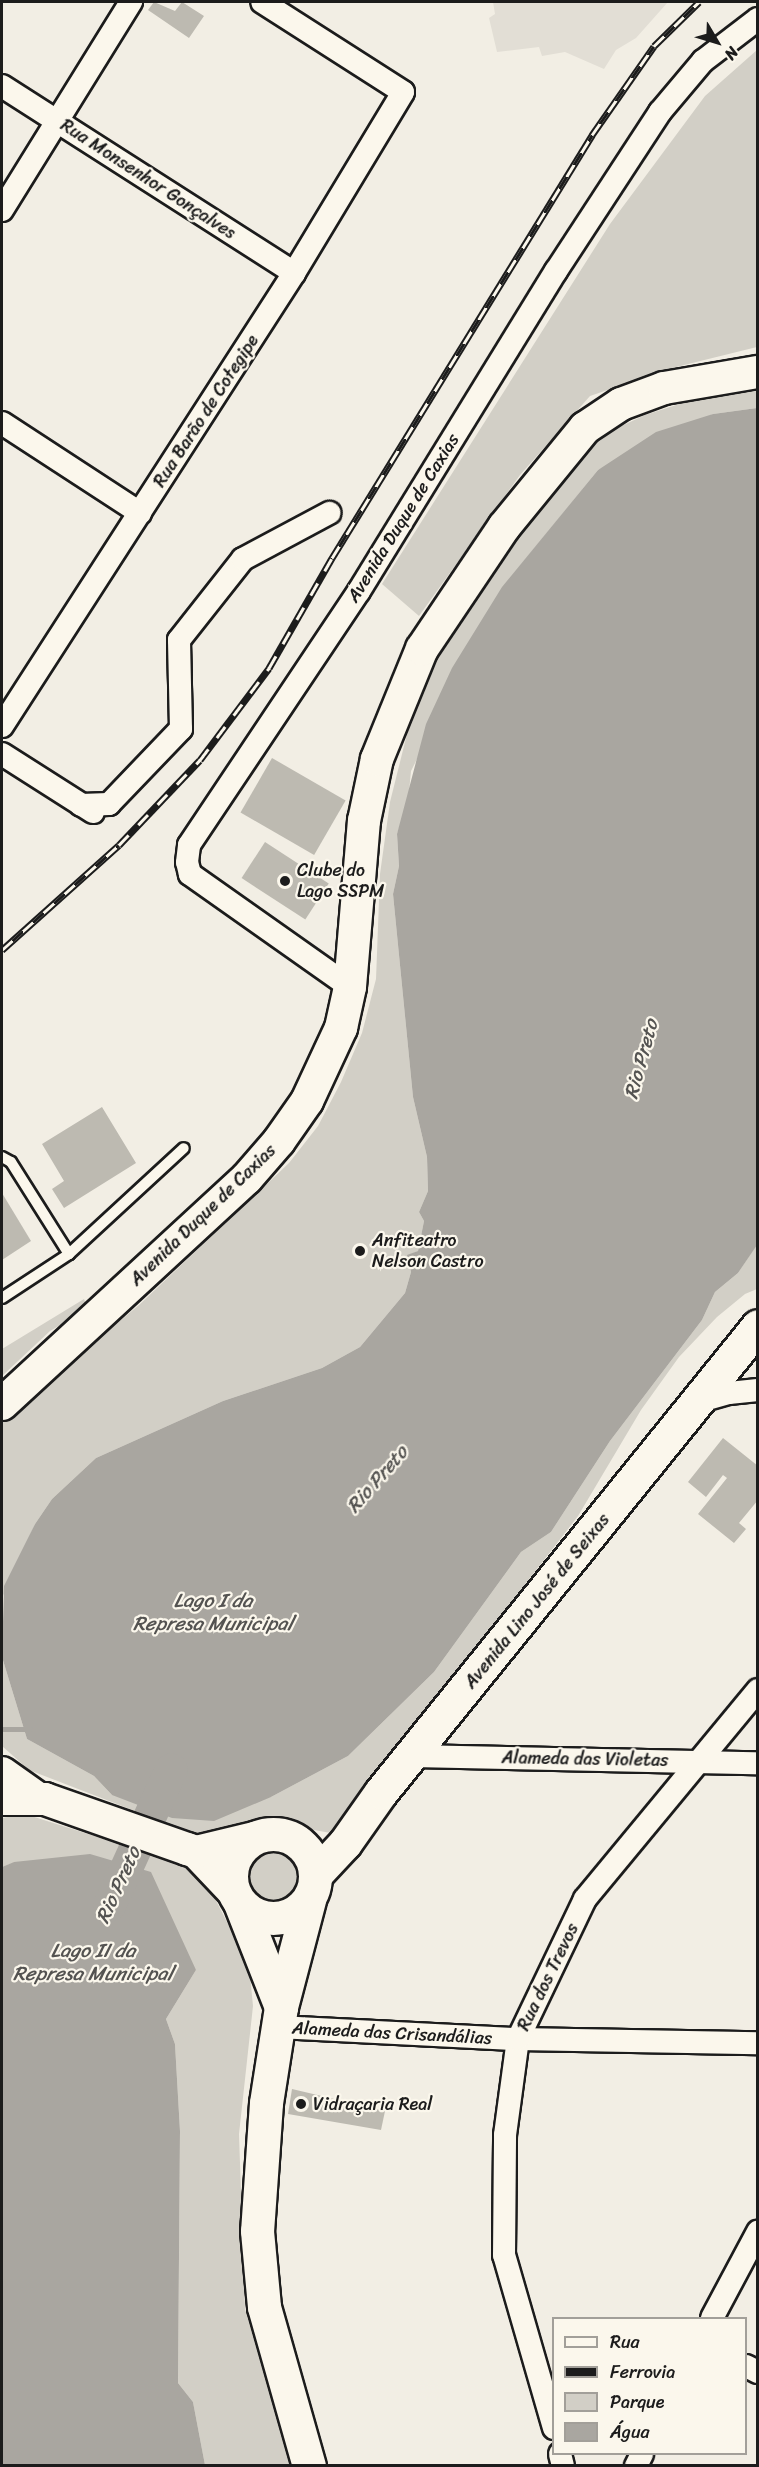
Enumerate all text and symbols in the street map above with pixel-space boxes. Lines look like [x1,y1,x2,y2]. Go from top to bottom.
north arrow [687,12,747,72]
text: N [717,40,746,67]
street label: Rua Monsenhor Gonçalves [57,114,239,244]
street label: Rua Barão de Cotegipe [148,330,264,492]
street label: Avenida Duque de Caxias [342,430,464,606]
place label: Clube do Lago SSPM [297,860,385,902]
marker: Clube do Lago SSPM [278,874,292,888]
water label: Rio Preto [619,1016,663,1102]
street label: Avenida Duque de Caxias [125,1140,281,1290]
place label: Anfiteatro Nelson Castro [372,1230,484,1272]
marker: Anfiteatro Nelson Castro [353,1244,367,1258]
water label: Rio Preto [341,1440,413,1518]
street label: Avenida Lino José de Seixas [460,1509,614,1693]
water label: Lago I da Represa Municipal [133,1589,293,1636]
street label: Alameda das Violetas [502,1747,668,1771]
water label: Rio Preto [90,1842,146,1928]
street label: Rua dos Trevos [513,1920,583,2034]
water label: Lago II da Represa Municipal [13,1939,173,1986]
street label: Alameda das Crisandálias [292,2017,492,2049]
place label: Vidraçaria Real [313,2093,433,2115]
marker: Vidraçaria Real [294,2097,308,2111]
legend [552,2317,747,2455]
text: Rua [610,2326,640,2358]
text: Ferrovia [610,2356,675,2388]
text: Parque [610,2386,664,2418]
text: Água [610,2416,650,2448]

